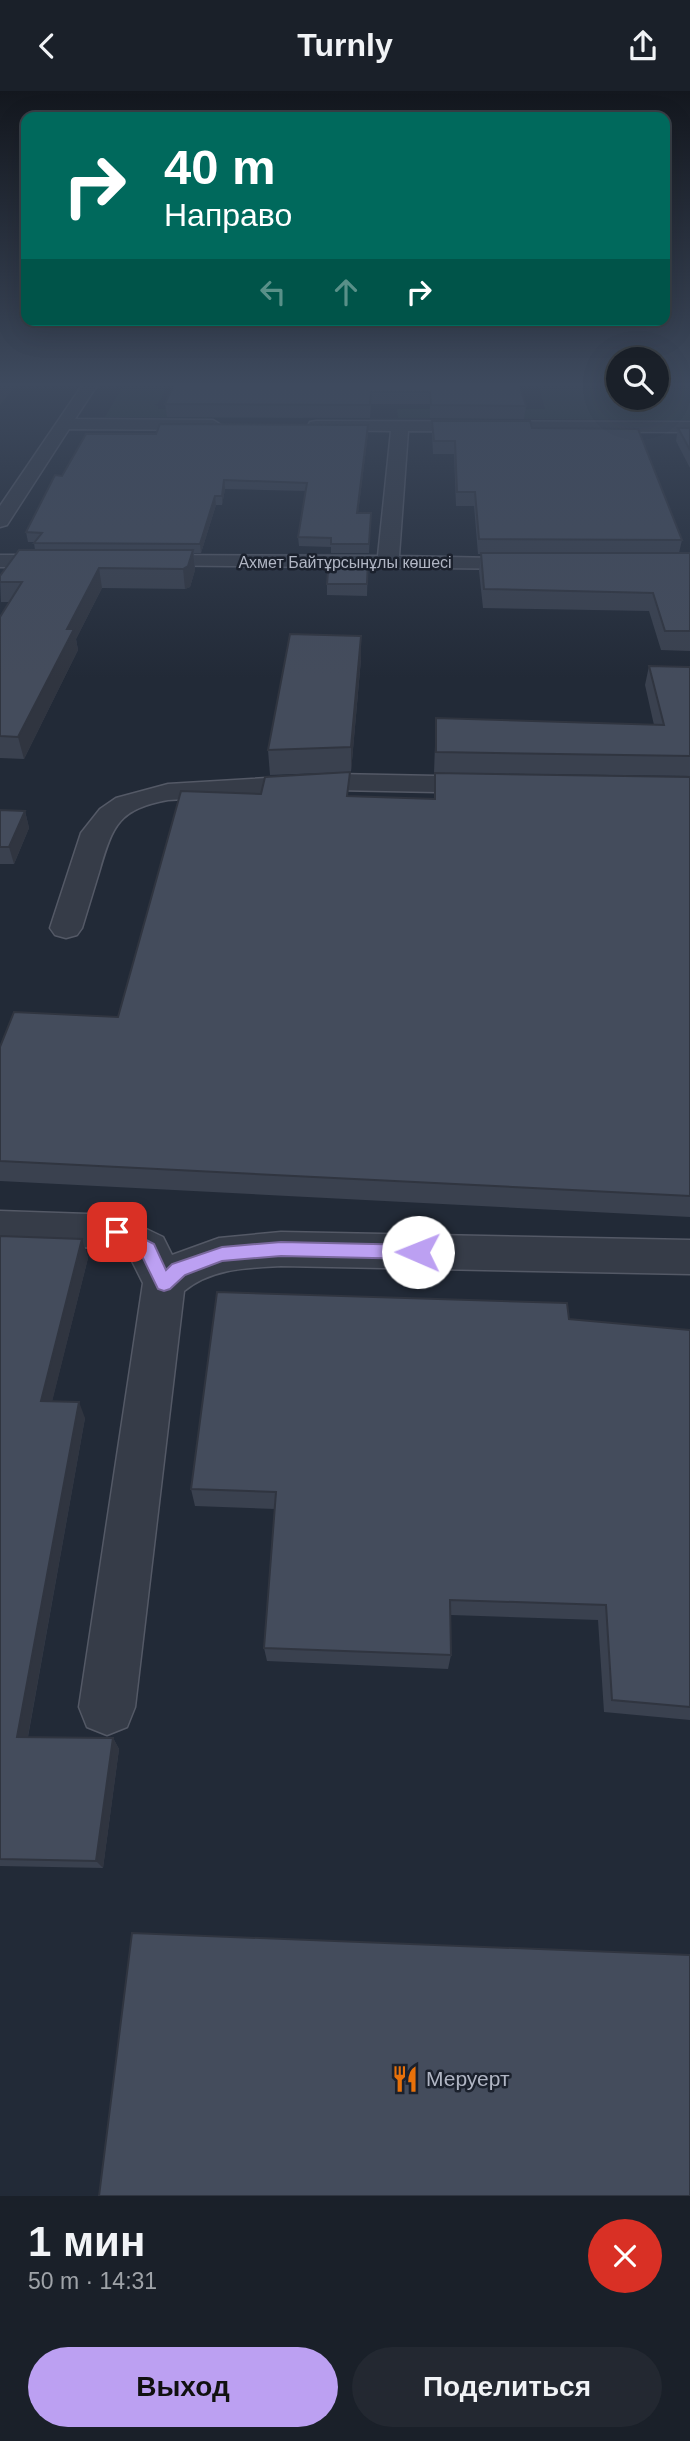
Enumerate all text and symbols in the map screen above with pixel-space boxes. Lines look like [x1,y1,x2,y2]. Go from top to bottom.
icon: back [28,27,66,65]
text: Turnly [297,27,393,63]
icon: share [624,27,662,65]
icon: right [49,140,140,231]
text: 40 m [164,140,276,194]
text: Направо [164,197,292,233]
icon: left [254,273,292,311]
icon: ahead [327,273,365,311]
icon: right [400,273,438,311]
map controls [606,347,669,410]
button: search [606,347,669,410]
street label: Ахмет Байтұрсынұлы көшесі [238,554,452,571]
pin [87,1202,147,1262]
icon: arrive [98,1213,136,1251]
position arrow [381,1215,455,1289]
restaurant icon: Меруерт [390,2064,420,2094]
place label: Меруерт [426,2067,510,2090]
text: 1 мин [28,2218,145,2265]
button: close [588,2219,662,2293]
text: 50 m · 14:31 [28,2268,157,2294]
button: Выход [28,2347,338,2427]
button: Поделиться [352,2347,662,2427]

